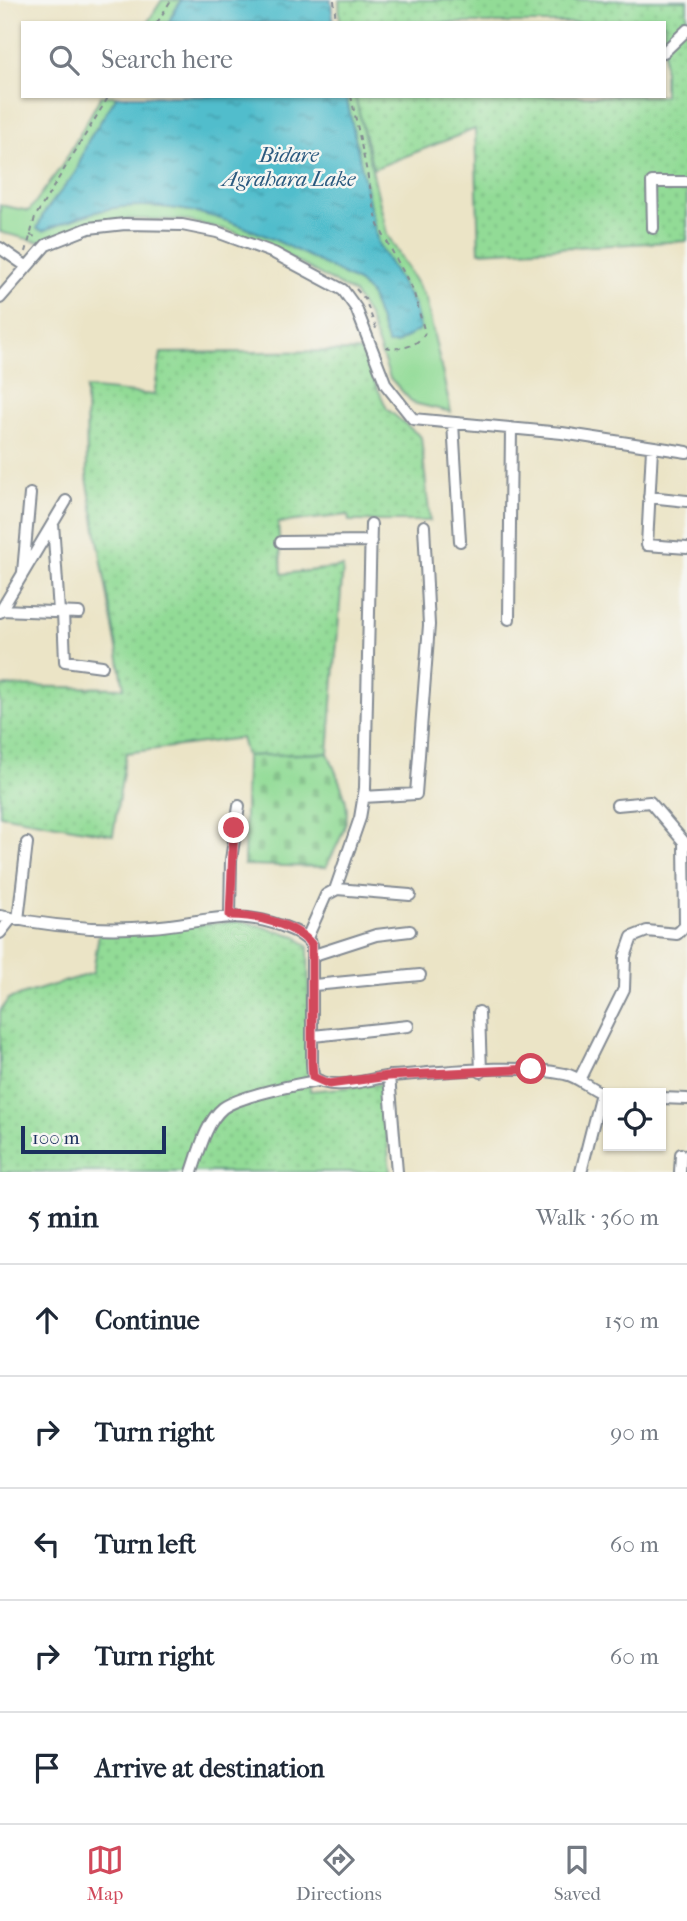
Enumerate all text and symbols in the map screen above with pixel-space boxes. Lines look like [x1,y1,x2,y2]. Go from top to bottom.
search box [21,21,666,98]
icon: search [45,41,83,79]
text: Search here [101,44,233,75]
water label: Bidare Agrahara Lake [220,143,356,191]
route end [218,812,249,843]
route start [515,1053,546,1084]
map controls [603,1088,666,1151]
button: locate [603,1088,666,1151]
scale bar [21,1123,166,1155]
text: 100 m [32,1127,80,1149]
text: 5 min [28,1200,99,1235]
text: Walk · 360 m [536,1204,659,1231]
icon: ahead [28,1301,66,1339]
text: Continue [95,1305,200,1336]
text: 150 m [604,1307,659,1334]
icon: right [28,1413,66,1451]
text: Turn right [95,1417,215,1448]
text: 90 m [610,1419,659,1446]
icon: left [28,1525,66,1563]
text: Turn left [95,1529,196,1560]
text: 60 m [610,1531,659,1558]
icon: right [28,1637,66,1675]
text: Turn right [95,1641,215,1672]
text: 60 m [610,1643,659,1670]
icon: arrive [28,1749,66,1787]
text: Arrive at destination [95,1753,325,1784]
tab: Map [86,1841,124,1905]
tab: Directions [296,1841,382,1905]
tab: Saved [554,1841,601,1905]

